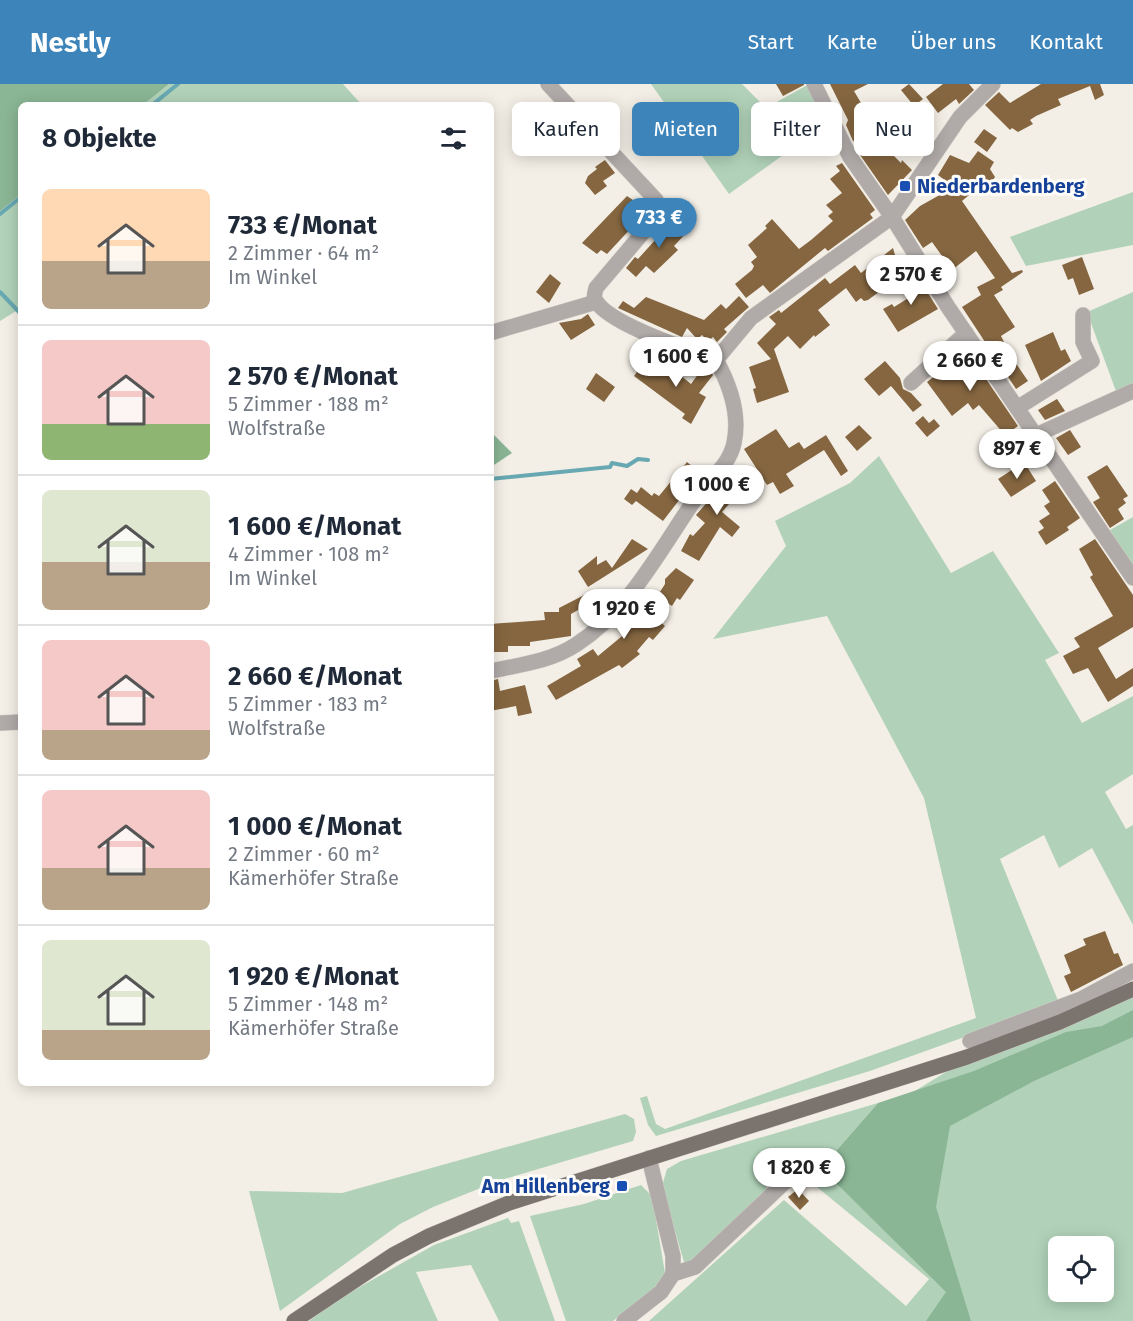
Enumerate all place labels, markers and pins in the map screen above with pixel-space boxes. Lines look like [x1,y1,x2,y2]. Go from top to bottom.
place label: Niederbardenberg [917,174,1085,198]
marker: Niederbardenberg [898,179,912,193]
pin: 733 € [617,198,701,249]
pin: 2 570 € [856,255,966,306]
pin: 1 600 € [621,337,731,388]
pin: 2 660 € [915,341,1025,392]
pin: 897 € [975,429,1059,480]
pin: 1 000 € [662,465,772,516]
pin: 1 920 € [569,589,679,640]
pin: 1 820 € [744,1148,854,1199]
place label: Am Hillenberg [480,1174,611,1198]
marker: Am Hillenberg [615,1179,629,1193]

